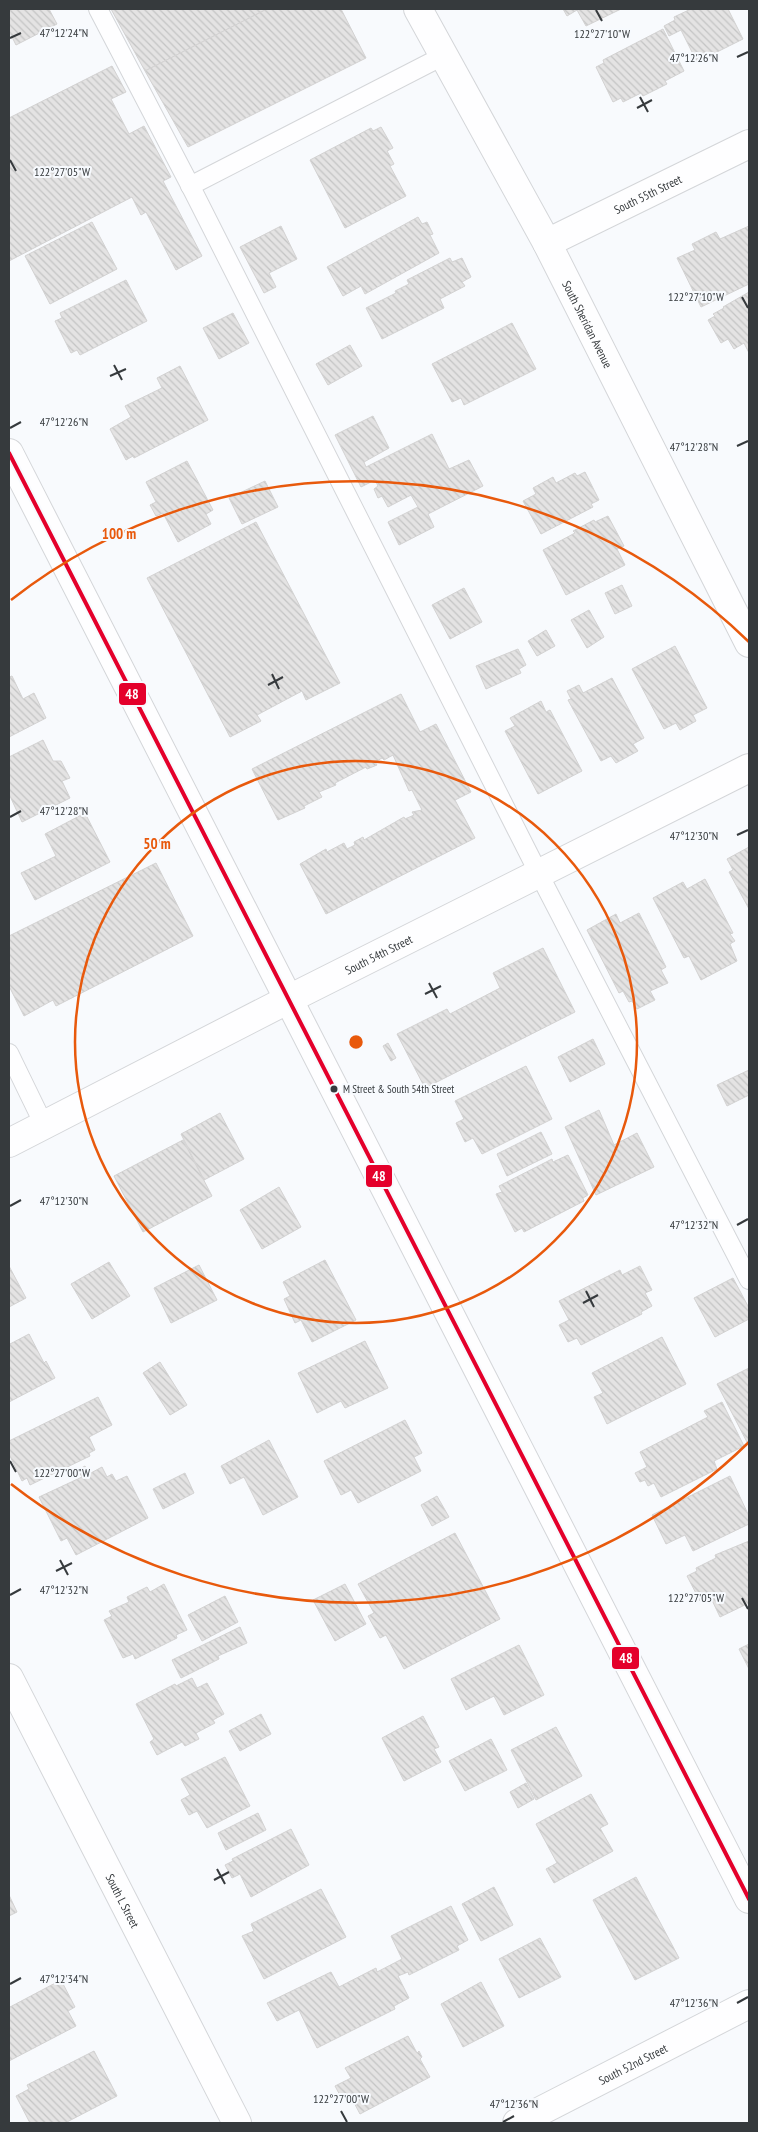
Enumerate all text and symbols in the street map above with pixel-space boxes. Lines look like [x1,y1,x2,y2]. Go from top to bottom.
text: 47°12'24"N [40,25,88,40]
text: 122°27'10"W [574,26,630,41]
text: 47°12'26"N [670,50,718,65]
text: 122°27'05"W [34,164,90,179]
street label: South 55th Street [611,170,685,217]
street label: South Sheridan Avenue [560,278,616,370]
text: 122°27'10"W [668,289,724,304]
text: 47°12'26"N [40,414,88,429]
text: 47°12'28"N [670,439,718,454]
text: 100 m [102,524,136,543]
line badge: 48 [118,682,147,706]
text: 48 [125,685,139,703]
text: 47°12'28"N [40,803,88,818]
text: 47°12'30"N [670,828,718,843]
text: 50 m [143,834,171,853]
street label: South 54th Street [342,931,415,977]
centre of rings [347,1033,365,1051]
place label: M Street & South 54th Street [343,1082,454,1096]
marker: M Street & South 54th Street [329,1084,339,1094]
line badge: 48 [365,1164,393,1188]
text: 48 [372,1167,386,1185]
text: 47°12'30"N [40,1193,88,1208]
text: 47°12'32"N [670,1217,718,1232]
text: 122°27'00"W [34,1465,90,1480]
text: 47°12'32"N [40,1582,88,1597]
text: 122°27'05"W [668,1590,724,1605]
line badge: 48 [611,1646,640,1670]
text: 48 [619,1649,633,1667]
street label: South L Street [103,1871,143,1931]
text: 47°12'34"N [40,1971,88,1986]
text: 47°12'36"N [670,1995,718,2010]
street label: South 52nd Street [596,2039,670,2088]
text: 122°27'00"W [313,2091,369,2106]
text: 47°12'36"N [490,2096,538,2111]

